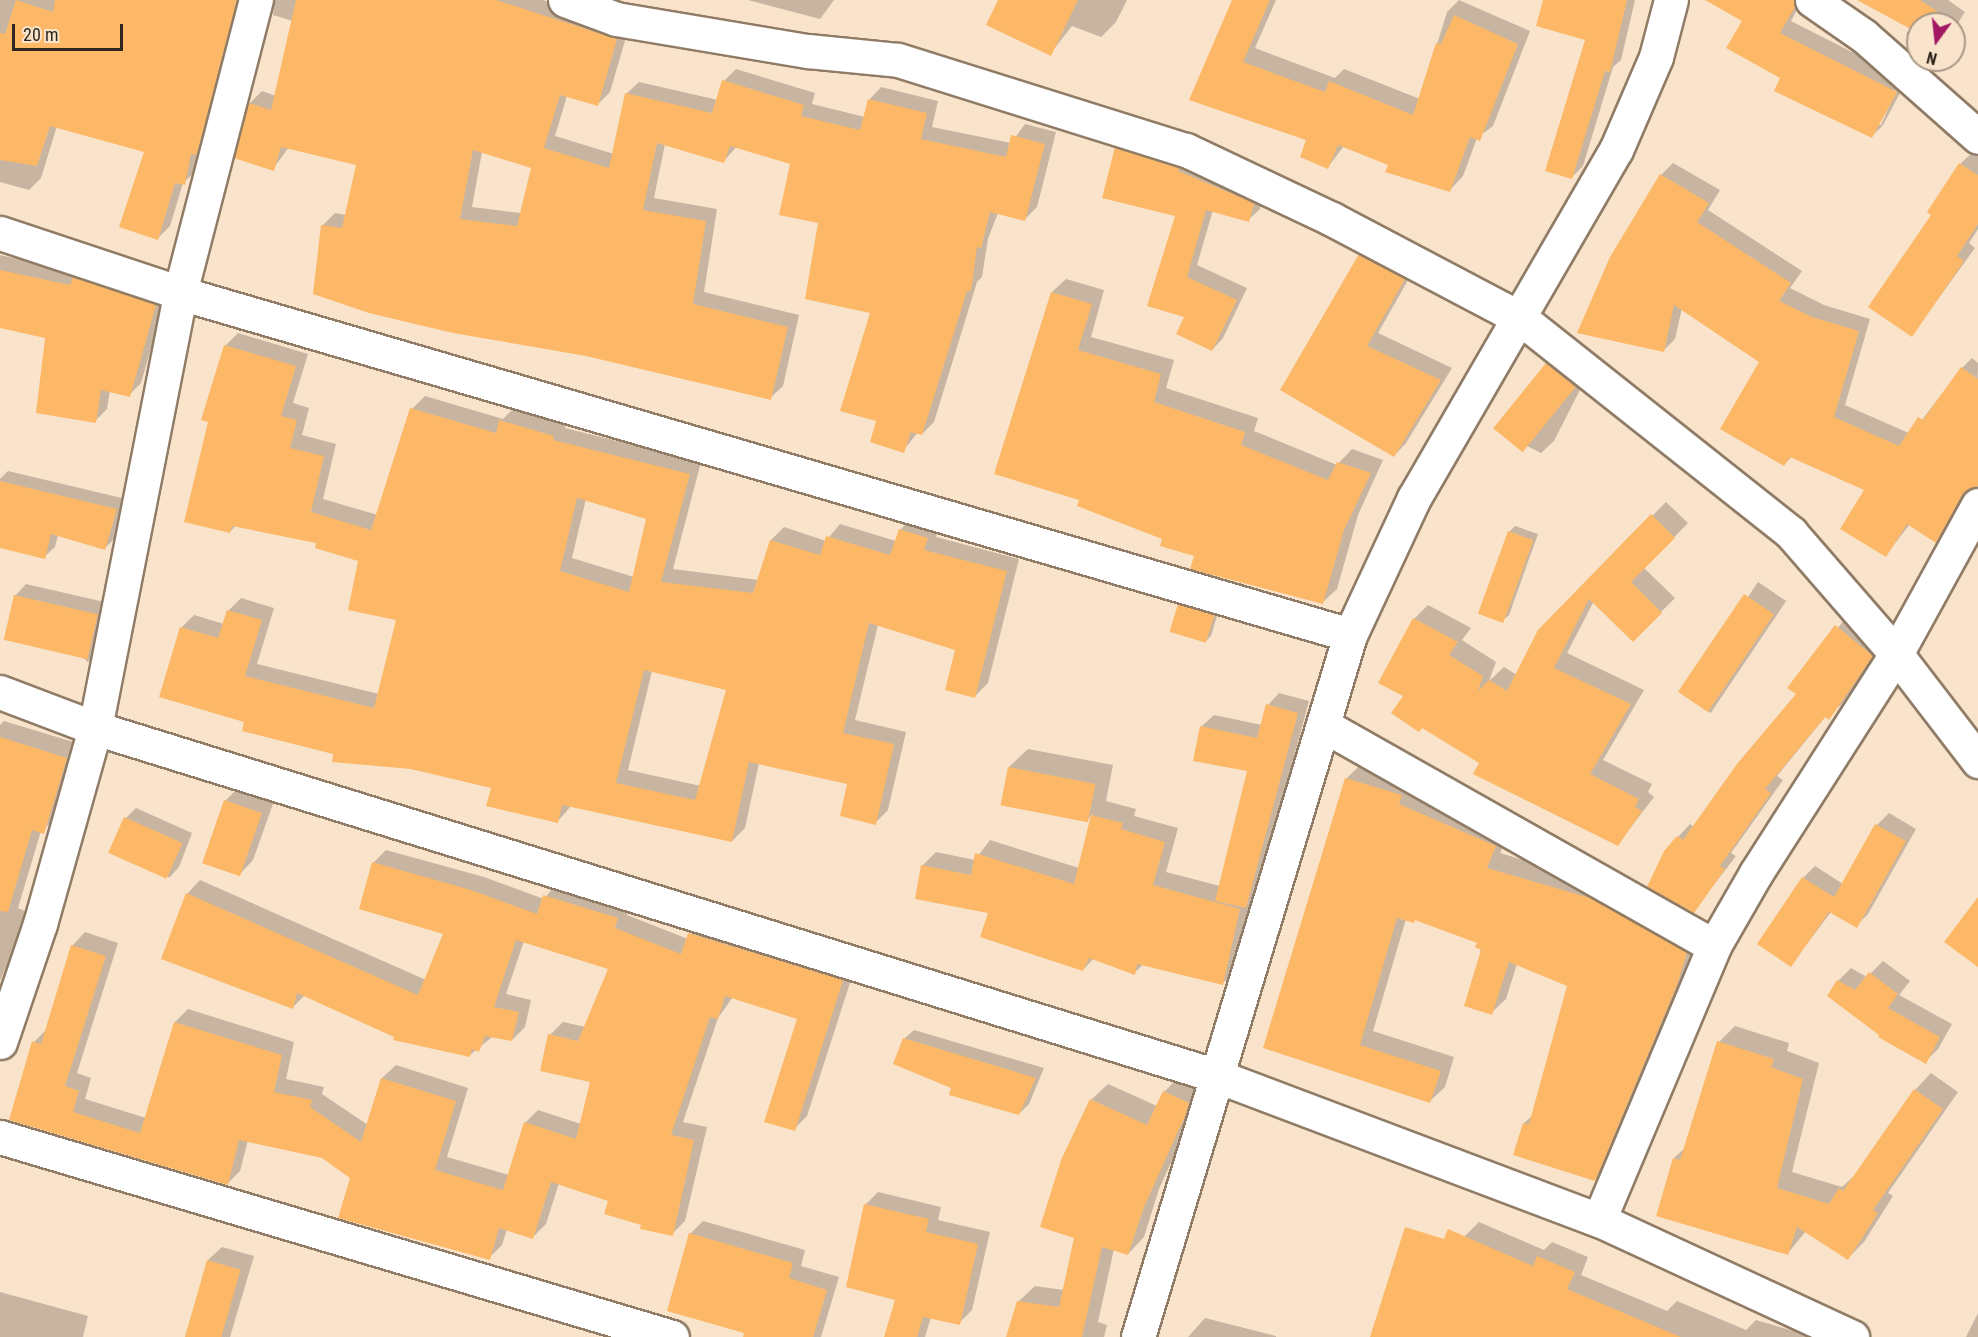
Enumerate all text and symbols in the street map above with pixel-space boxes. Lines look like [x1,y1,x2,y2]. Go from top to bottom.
scale bar [15,12,126,50]
north arrow [1906,12,1966,72]
text: 20 m [23,24,58,45]
text: N [1925,47,1939,68]

